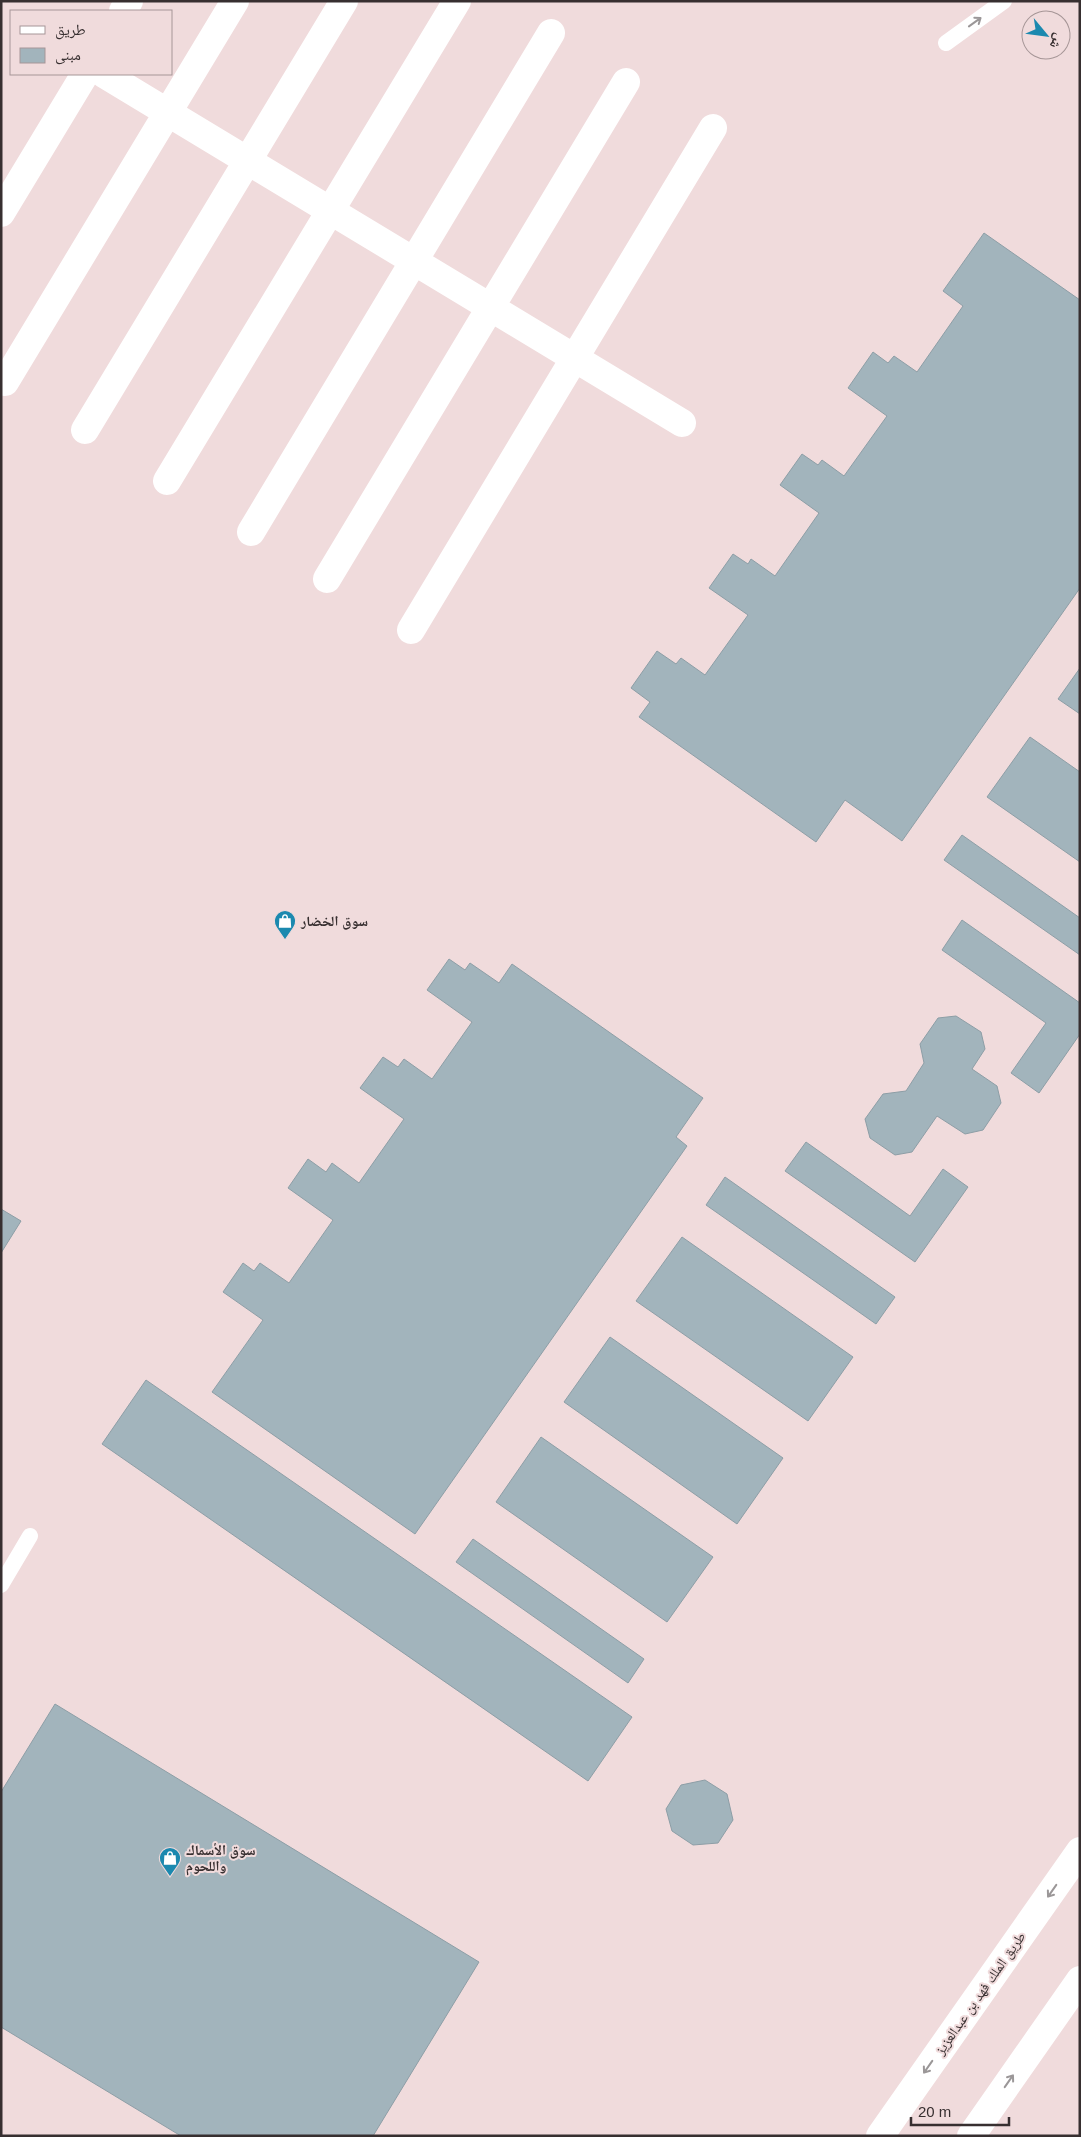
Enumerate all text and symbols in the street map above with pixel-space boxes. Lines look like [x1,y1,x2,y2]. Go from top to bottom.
legend [10,10,172,75]
north arrow [1021,10,1071,60]
one-way arrow [968,17,981,28]
text: طريق [55,21,86,40]
text: ش [1046,30,1068,52]
text: مبنى [55,46,81,65]
shop icon: سوق الخضار [273,909,297,940]
place label: سوق الخضار [300,913,368,930]
place label: سوق الأسماك واللحوم [186,1842,256,1876]
shop icon: سوق الأسماك واللحوم [158,1846,182,1877]
one-way arrow [1047,1884,1057,1898]
street label: طريق الملك فهد بن عبدالعزيز [931,1929,1030,2059]
one-way arrow [923,2060,933,2074]
one-way arrow [1004,2075,1014,2089]
scale bar [911,2094,1008,2126]
text: 20 m [918,2103,951,2120]

